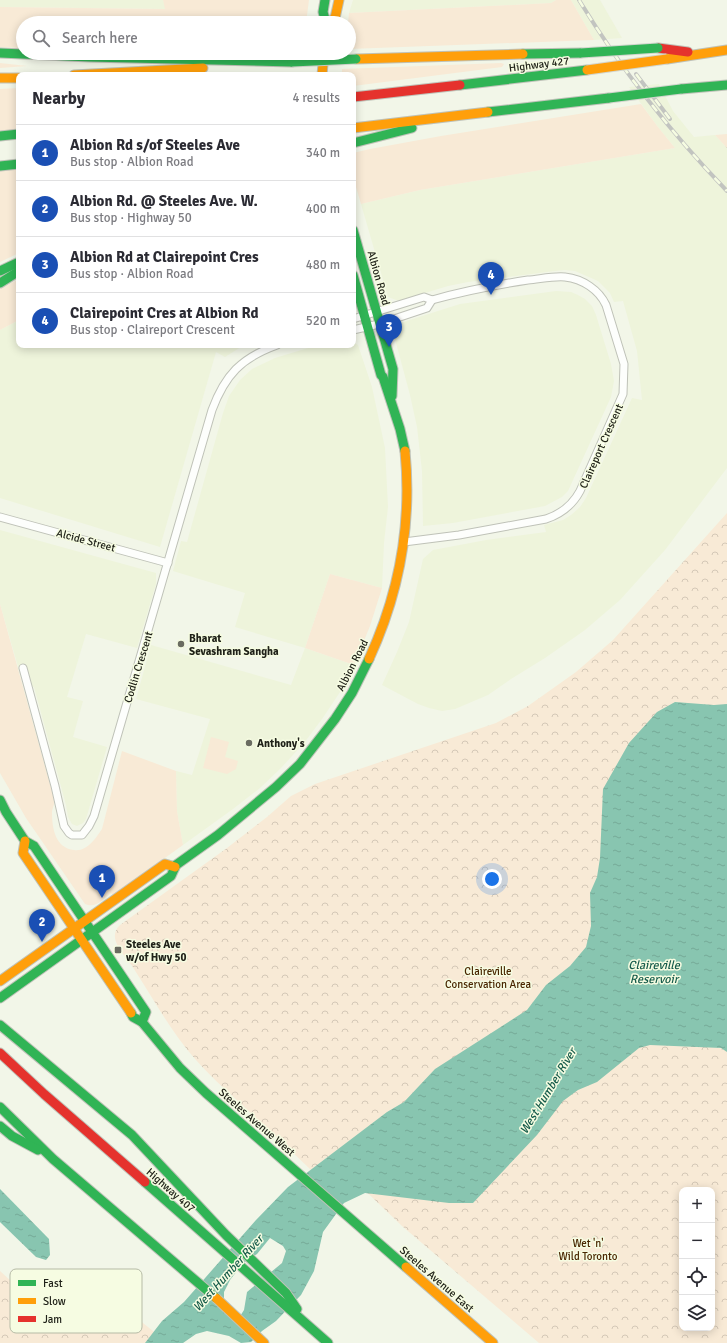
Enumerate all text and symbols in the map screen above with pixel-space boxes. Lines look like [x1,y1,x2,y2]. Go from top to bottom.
search box [16,16,356,60]
icon: search [30,27,52,49]
text: Search here [62,29,138,47]
street label: Highway 427 [508,54,570,75]
text: Nearby [32,88,85,109]
text: 4 results [292,90,340,106]
text: Albion Rd s/of Steeles Ave [70,136,240,154]
text: 1 [41,145,49,161]
text: 340 m [306,145,340,161]
text: Bus stop · Albion Road [70,154,194,170]
text: Albion Rd. @ Steeles Ave. W. [70,192,258,210]
text: 2 [41,201,49,217]
text: 400 m [306,201,340,217]
text: Bus stop · Highway 50 [70,210,192,226]
text: Albion Rd at Clairepoint Cres [70,248,259,266]
street label: Albion Road [365,249,393,307]
text: 3 [41,257,49,273]
text: 480 m [306,257,340,273]
pin: 4 [478,262,504,295]
text: Bus stop · Albion Road [70,266,194,282]
text: Clairepoint Cres at Albion Rd [70,304,259,322]
text: 4 [41,313,49,329]
text: 520 m [306,313,340,329]
pin: 3 [376,314,402,347]
text: Bus stop · Claireport Crescent [70,322,235,338]
street label: Claireport Crescent [577,402,626,491]
street label: Alcide Street [55,526,117,555]
street label: Codlin Crescent [121,630,156,704]
place label: Bharat Sevashram Sangha [189,632,279,658]
street label: Albion Road [334,637,371,693]
marker: Bharat Sevashram Sangha [176,639,186,649]
place label: Anthony's [257,737,305,750]
marker: Anthony's [244,738,254,748]
pin: 1 [89,865,115,898]
your location [482,869,502,889]
pin: 2 [29,909,55,942]
place label: Steeles Ave w/of Hwy 50 [126,938,186,964]
marker: Steeles Ave w/of Hwy 50 [113,945,123,955]
water label: Claireville Reservoir [628,958,681,987]
park label: Claireville Conservation Area [445,965,531,991]
water label: West Humber River [517,1044,581,1137]
street label: Steeles Avenue West [216,1086,298,1159]
street label: Highway 407 [144,1166,198,1215]
map controls [679,1187,715,1331]
button: + [679,1187,715,1223]
button: − [679,1223,715,1259]
water label: West Humber River [190,1231,268,1315]
park label: Wet 'n' Wild Toronto [559,1237,618,1263]
street label: Steeles Avenue East [397,1244,476,1315]
button: locate [679,1259,715,1295]
legend [10,1269,142,1333]
text: Fast [43,1277,63,1290]
text: Slow [43,1295,66,1308]
button: layers [679,1295,715,1331]
text: Jam [43,1313,62,1326]

